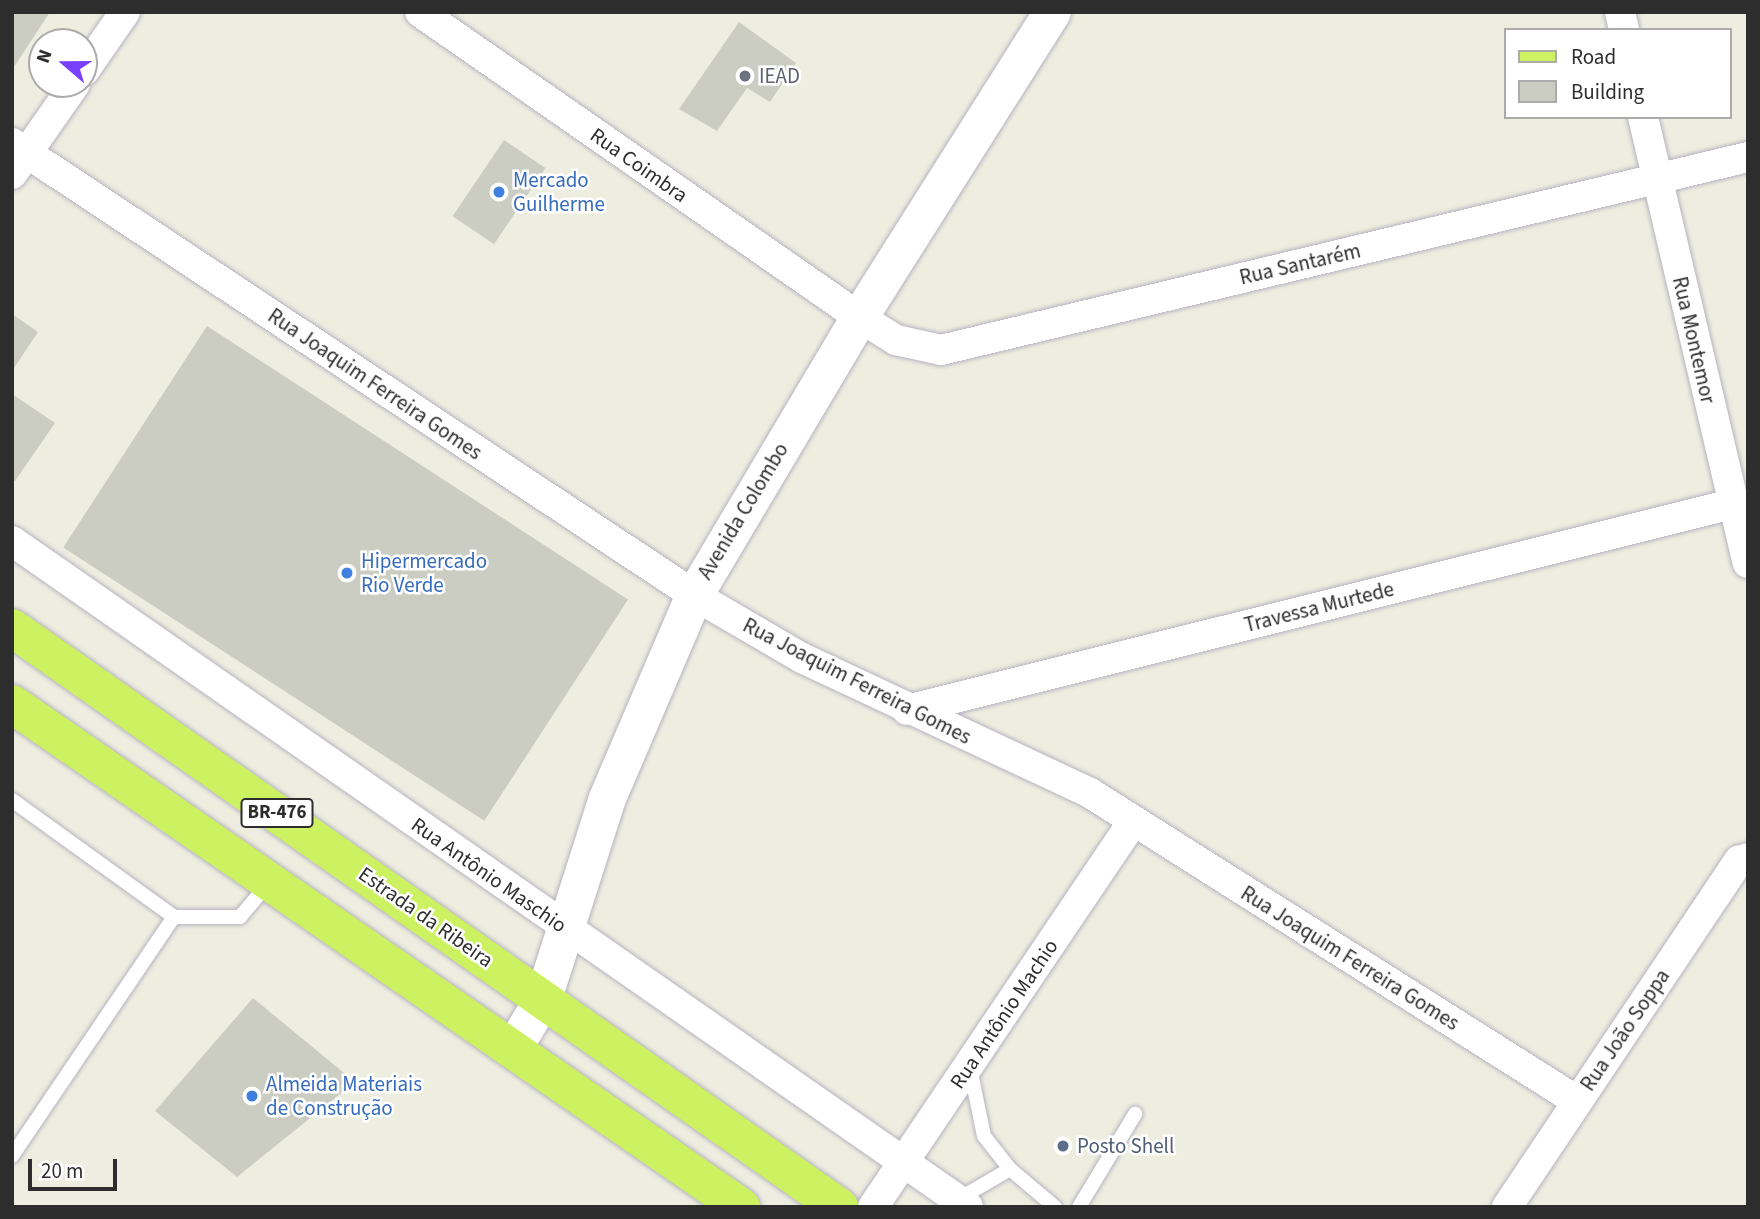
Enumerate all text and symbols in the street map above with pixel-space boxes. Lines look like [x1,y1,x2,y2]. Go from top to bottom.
north arrow [28,28,98,98]
legend [1504,28,1732,119]
text: Road [1571,42,1616,72]
text: N [30,46,60,67]
place label: IEAD [759,63,800,89]
marker: IEAD [737,68,753,84]
text: Building [1571,77,1644,107]
street label: Rua Coimbra [585,122,693,208]
place label: Mercado Guilherme [513,167,605,217]
marker: Mercado Guilherme [491,184,507,200]
street label: Rua Santarém [1237,238,1363,290]
street label: Rua Montemor [1667,274,1721,406]
street label: Rua Joaquim Ferreira Gomes [263,303,487,465]
street label: Avenida Colombo [692,438,794,584]
place label: Hipermercado Rio Verde [361,548,487,598]
marker: Hipermercado Rio Verde [339,565,355,581]
street label: Travessa Murtede [1242,576,1396,638]
street label: Rua Joaquim Ferreira Gomes [739,612,975,750]
road number: BR-476 [240,798,314,828]
street label: Rua Antônio Maschio [407,812,571,938]
street label: Estrada da Ribeira [354,861,498,973]
street label: Rua Joaquim Ferreira Gomes [1236,880,1464,1036]
street label: Rua Antônio Machio [945,934,1063,1094]
street label: Rua João Soppa [1575,964,1675,1096]
place label: Almeida Materiais de Construção [266,1071,422,1121]
marker: Almeida Materiais de Construção [244,1088,260,1104]
place label: Posto Shell [1077,1133,1174,1159]
marker: Posto Shell [1055,1138,1071,1154]
scale bar [32,1146,121,1190]
text: 20 m [41,1156,83,1186]

